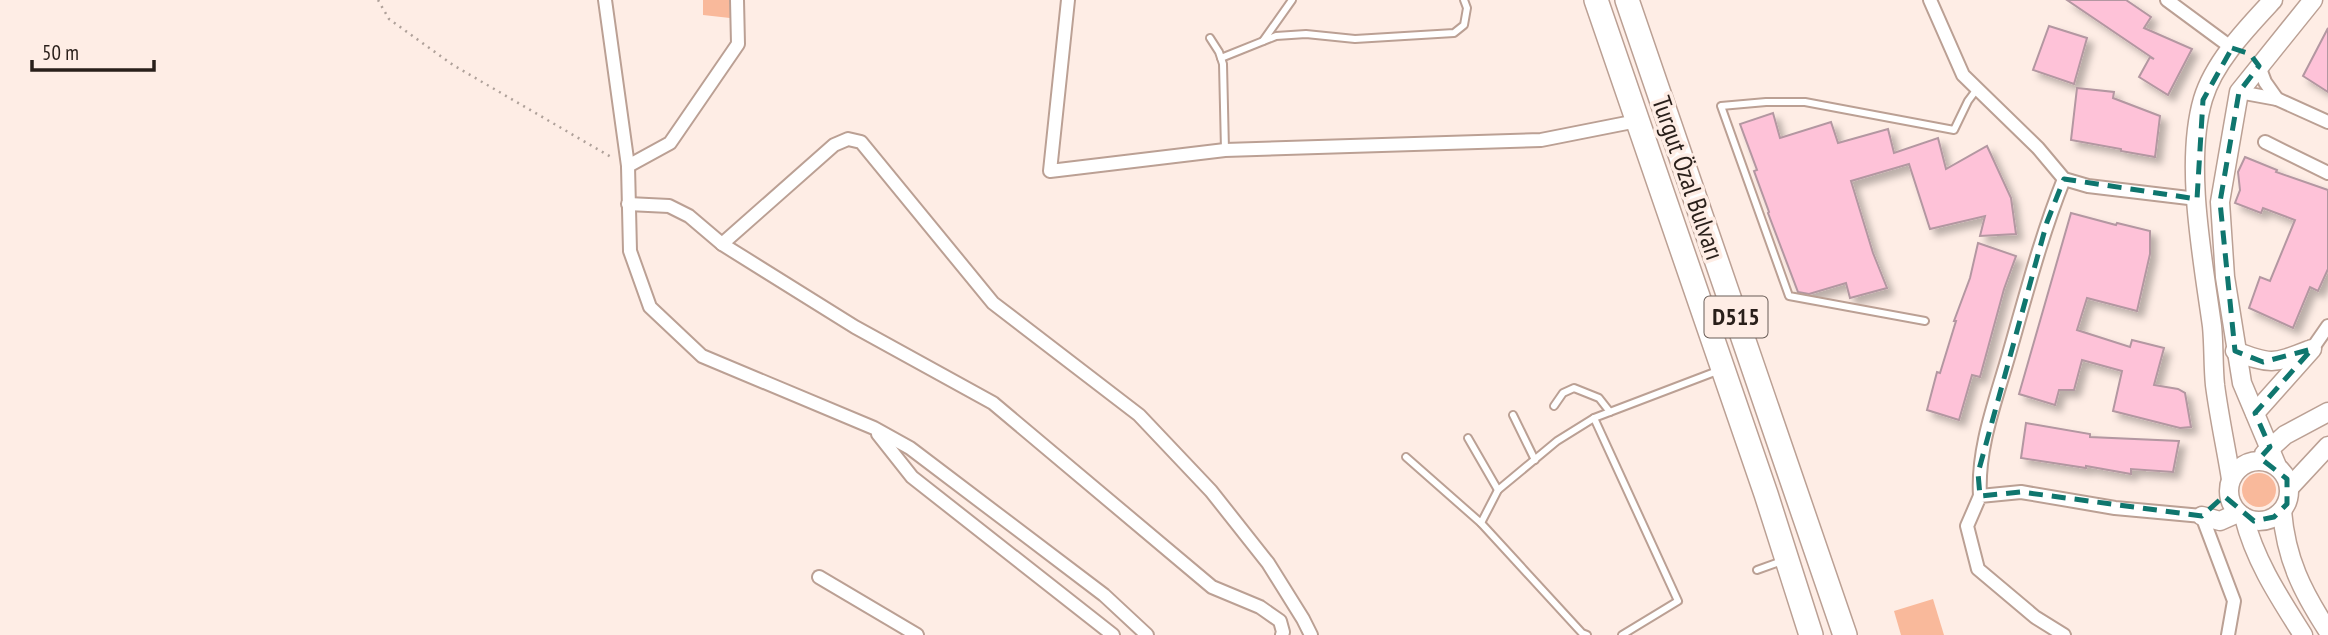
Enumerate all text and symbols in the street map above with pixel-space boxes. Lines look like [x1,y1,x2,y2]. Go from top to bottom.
scale bar [32,28,154,72]
text: 50 m [42,39,79,66]
street label: Turgut Özal Bulvarı [1645,92,1732,264]
road number: D515 [1704,296,1768,338]

